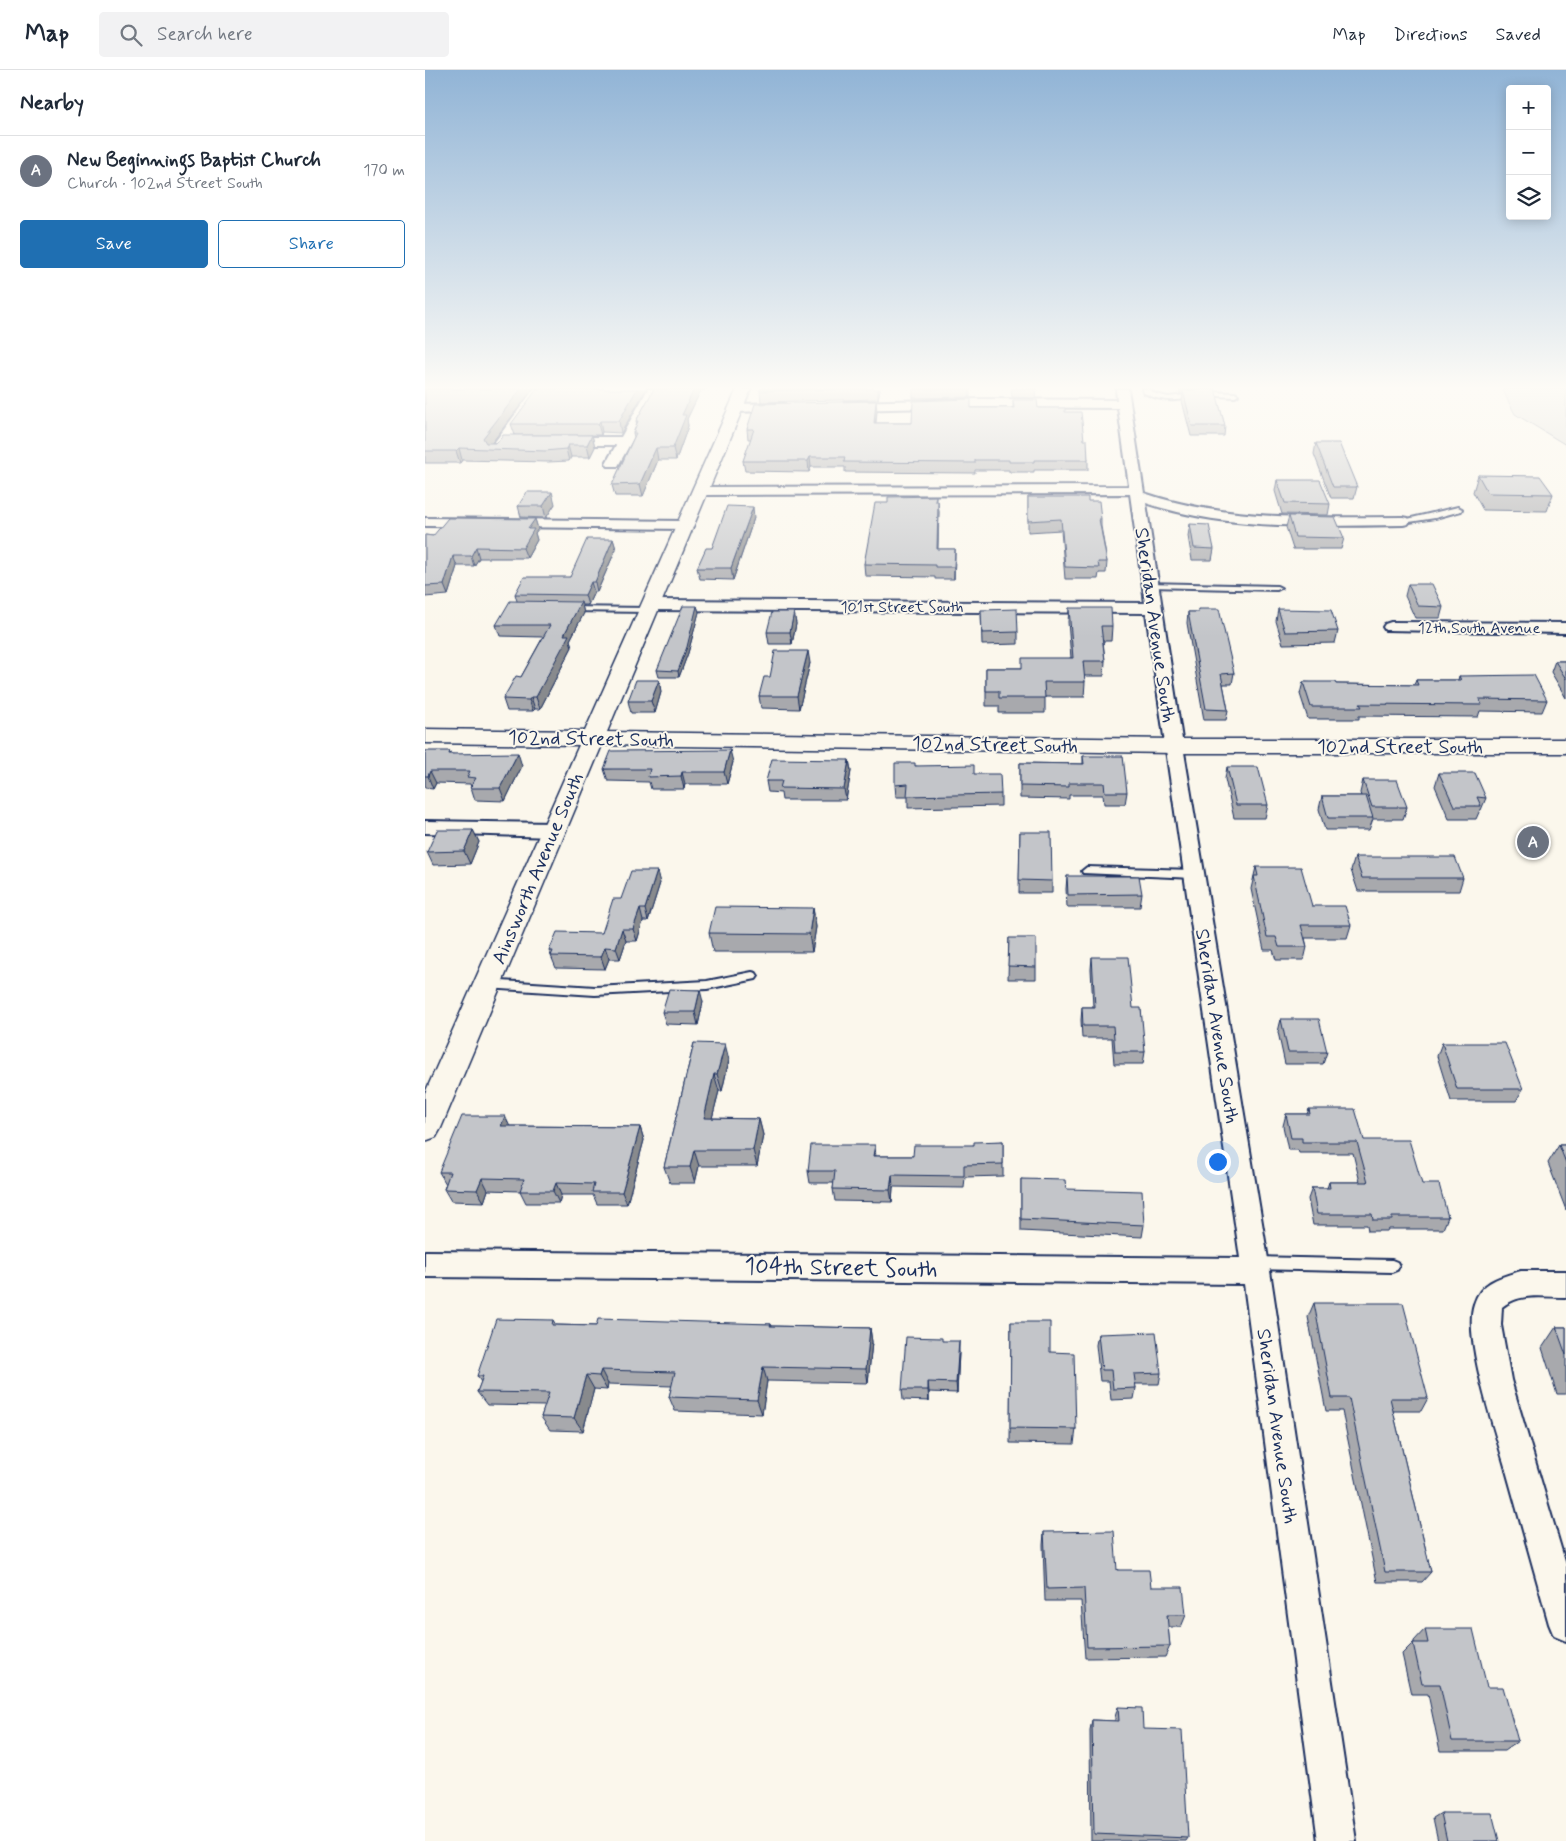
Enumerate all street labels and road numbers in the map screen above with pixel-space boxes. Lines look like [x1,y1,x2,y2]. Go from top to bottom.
street label: Sheridan Avenue South [1127,526,1182,725]
street label: 101st Street South [840,597,964,618]
street label: 12th South Avenue [1418,618,1540,639]
street label: 102nd Street South [508,725,674,754]
street label: 102nd Street South [912,731,1078,760]
street label: 102nd Street South [1317,734,1483,761]
street label: Ainsworth Avenue South [486,768,591,969]
street label: Sheridan Avenue South [1188,927,1245,1126]
street label: 104th Street South [744,1251,938,1286]
street label: Sheridan Avenue South [1249,1327,1304,1526]

